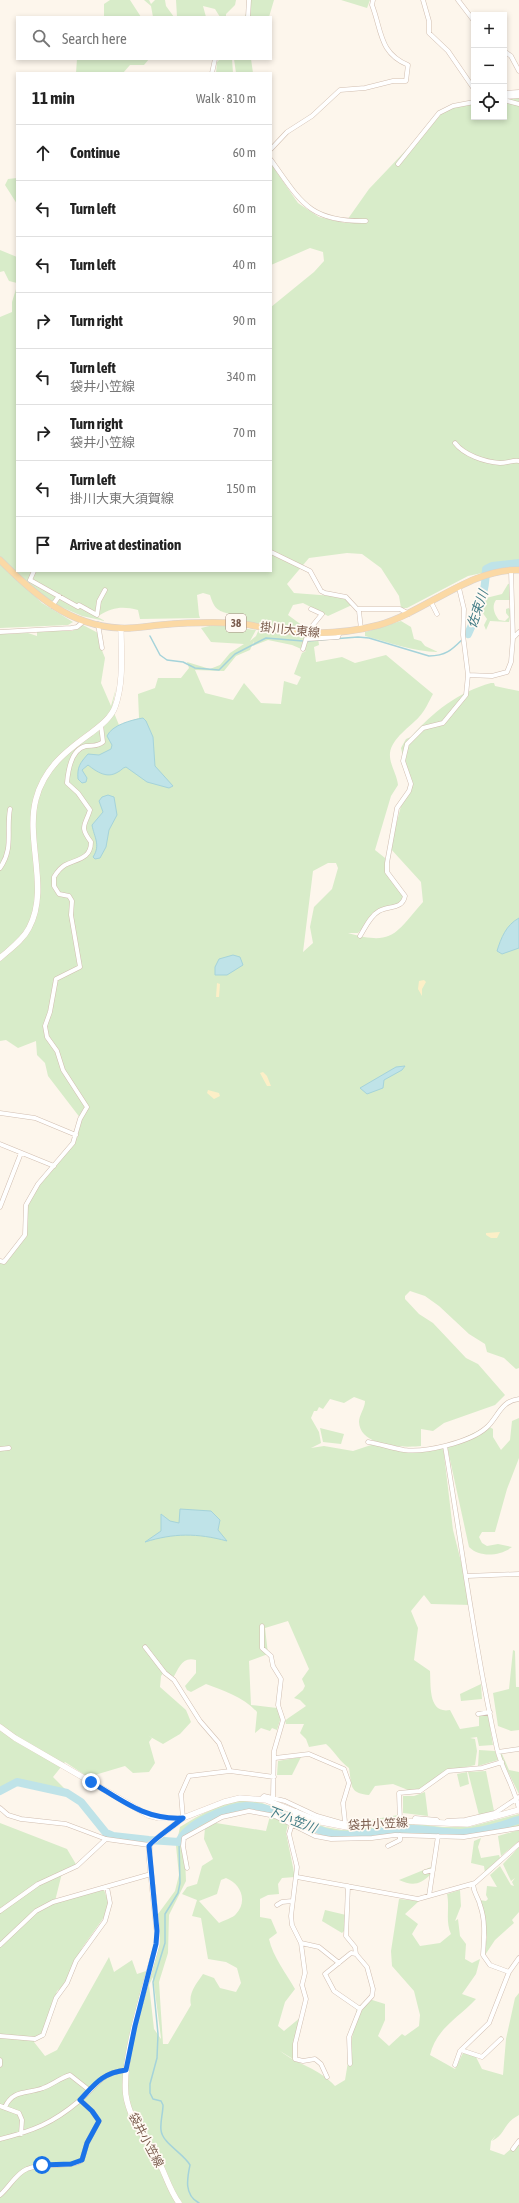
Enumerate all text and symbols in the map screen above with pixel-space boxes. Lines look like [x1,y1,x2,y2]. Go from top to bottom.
map controls [471,12,507,120]
button: + [471,12,507,48]
search box [16,16,272,60]
icon: search [30,27,52,49]
text: Search here [62,30,127,47]
button: − [471,48,507,84]
button: locate [471,84,507,120]
text: 11 min [32,88,75,108]
text: Walk · 810 m [196,91,256,106]
icon: ahead [32,142,54,164]
text: Continue [70,144,120,161]
text: 60 m [233,145,256,160]
icon: left [32,198,54,220]
text: Turn left [70,200,116,217]
text: 60 m [233,201,256,216]
icon: left [32,254,54,276]
text: Turn left [70,256,116,273]
text: 40 m [233,257,256,272]
icon: right [32,310,54,332]
text: Turn right [70,312,123,329]
text: 90 m [233,313,256,328]
text: Turn left [70,359,116,376]
icon: left [32,366,54,388]
text: 340 m [227,369,256,384]
text: 袋井小笠線 [70,379,135,394]
text: Turn right [70,415,123,432]
icon: right [32,422,54,444]
text: 70 m [233,425,256,440]
text: 袋井小笠線 [70,435,135,450]
text: Turn left [70,471,116,488]
icon: left [32,478,54,500]
text: 150 m [227,481,256,496]
text: 掛川大東大須賀線 [70,491,174,506]
icon: arrive [32,534,54,556]
text: Arrive at destination [70,536,181,553]
water label: 佐束川 [464,586,492,630]
road number: 38 [226,614,246,632]
street label: 掛川大東線 [259,620,321,640]
route end [82,1773,100,1791]
water label: 下小笠川 [265,1803,321,1837]
street label: 袋井小笠線 [347,1815,408,1833]
street label: 袋井小笠線 [125,2109,166,2170]
route start [33,2156,51,2174]

